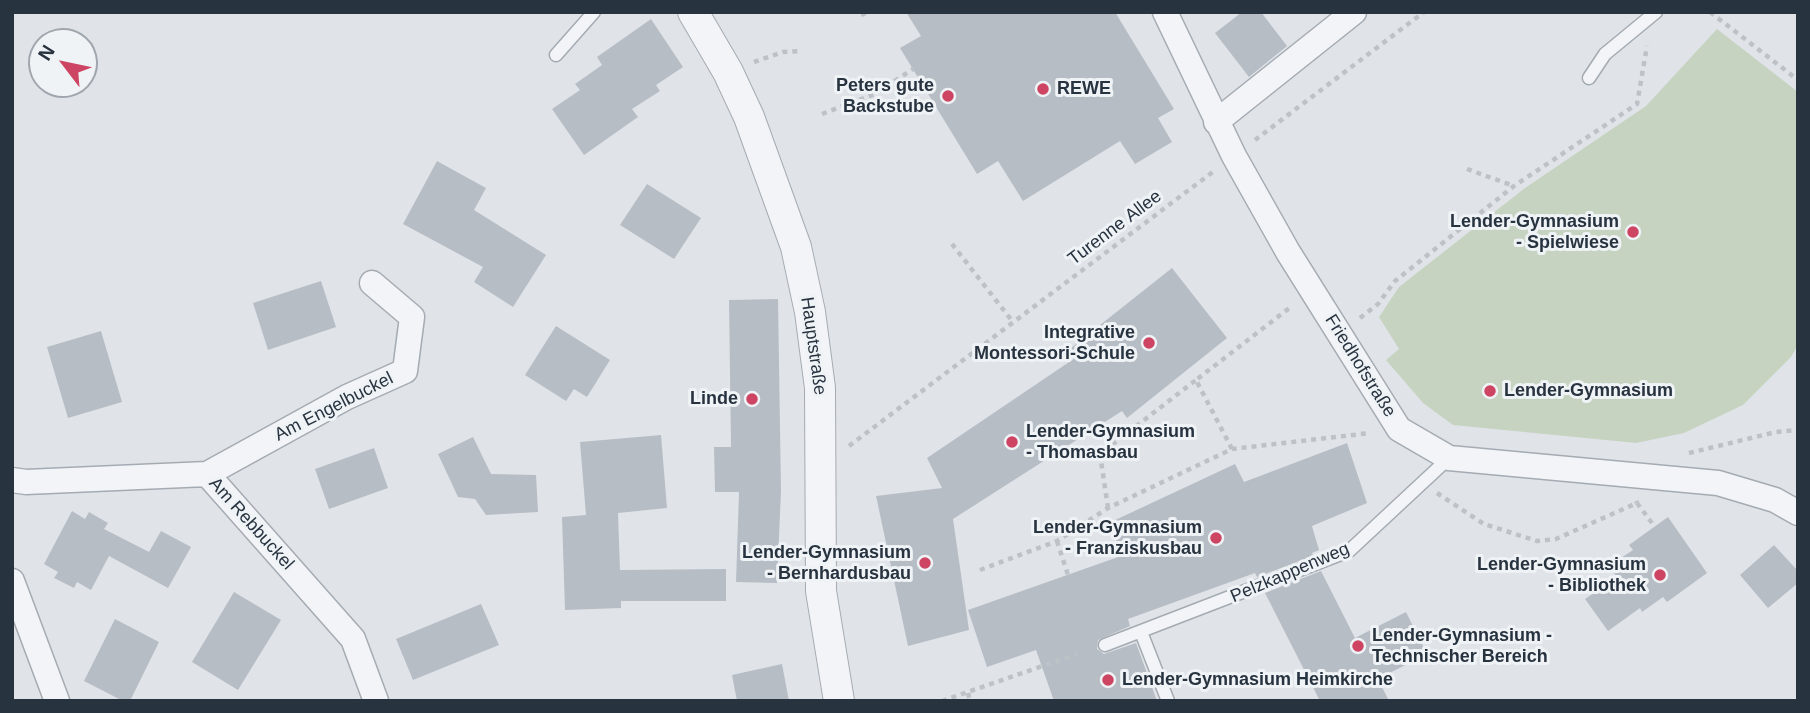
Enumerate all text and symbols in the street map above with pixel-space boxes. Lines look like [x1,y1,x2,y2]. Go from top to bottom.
north arrow [28,28,98,98]
text: N [34,41,59,64]
place label: Peters gute Backstube [836,75,934,118]
place label: REWE [1057,78,1111,100]
marker: REWE [1035,81,1051,97]
marker: Peters gute Backstube [940,88,956,104]
street label: Turenne Allee [1064,186,1166,270]
place label: Lender-Gymnasium - Spielwiese [1450,211,1619,254]
marker: Lender-Gymnasium - Spielwiese [1625,224,1641,240]
street label: Hauptstraße [795,295,831,397]
street label: Friedhofstraße [1320,311,1400,421]
place label: Integrative Montessori-Schule [974,322,1135,364]
marker: Integrative Montessori-Schule [1141,335,1157,351]
street label: Am Engelbuckel [271,368,397,446]
place label: Lender-Gymnasium [1504,380,1673,402]
marker: Lender-Gymnasium [1482,383,1498,399]
place label: Linde [690,388,738,410]
marker: Linde [744,391,760,407]
place label: Lender-Gymnasium - Thomasbau [1026,421,1195,464]
marker: Lender-Gymnasium - Thomasbau [1004,434,1020,450]
street label: Am Rebbuckel [204,473,298,575]
place label: Lender-Gymnasium - Franziskusbau [1033,517,1202,560]
marker: Lender-Gymnasium - Franziskusbau [1208,530,1224,546]
street label: Pelzkappenweg [1227,538,1353,608]
place label: Lender-Gymnasium - Bernhardusbau [742,542,911,584]
place label: Lender-Gymnasium - Bibliothek [1477,554,1646,596]
marker: Lender-Gymnasium - Bernhardusbau [917,555,933,571]
marker: Lender-Gymnasium - Bibliothek [1652,567,1668,583]
place label: Lender-Gymnasium - Technischer Bereich [1372,625,1552,668]
marker: Lender-Gymnasium - Technischer Bereich [1350,638,1366,654]
place label: Lender-Gymnasium Heimkirche [1122,669,1393,691]
marker: Lender-Gymnasium Heimkirche [1100,672,1116,688]

